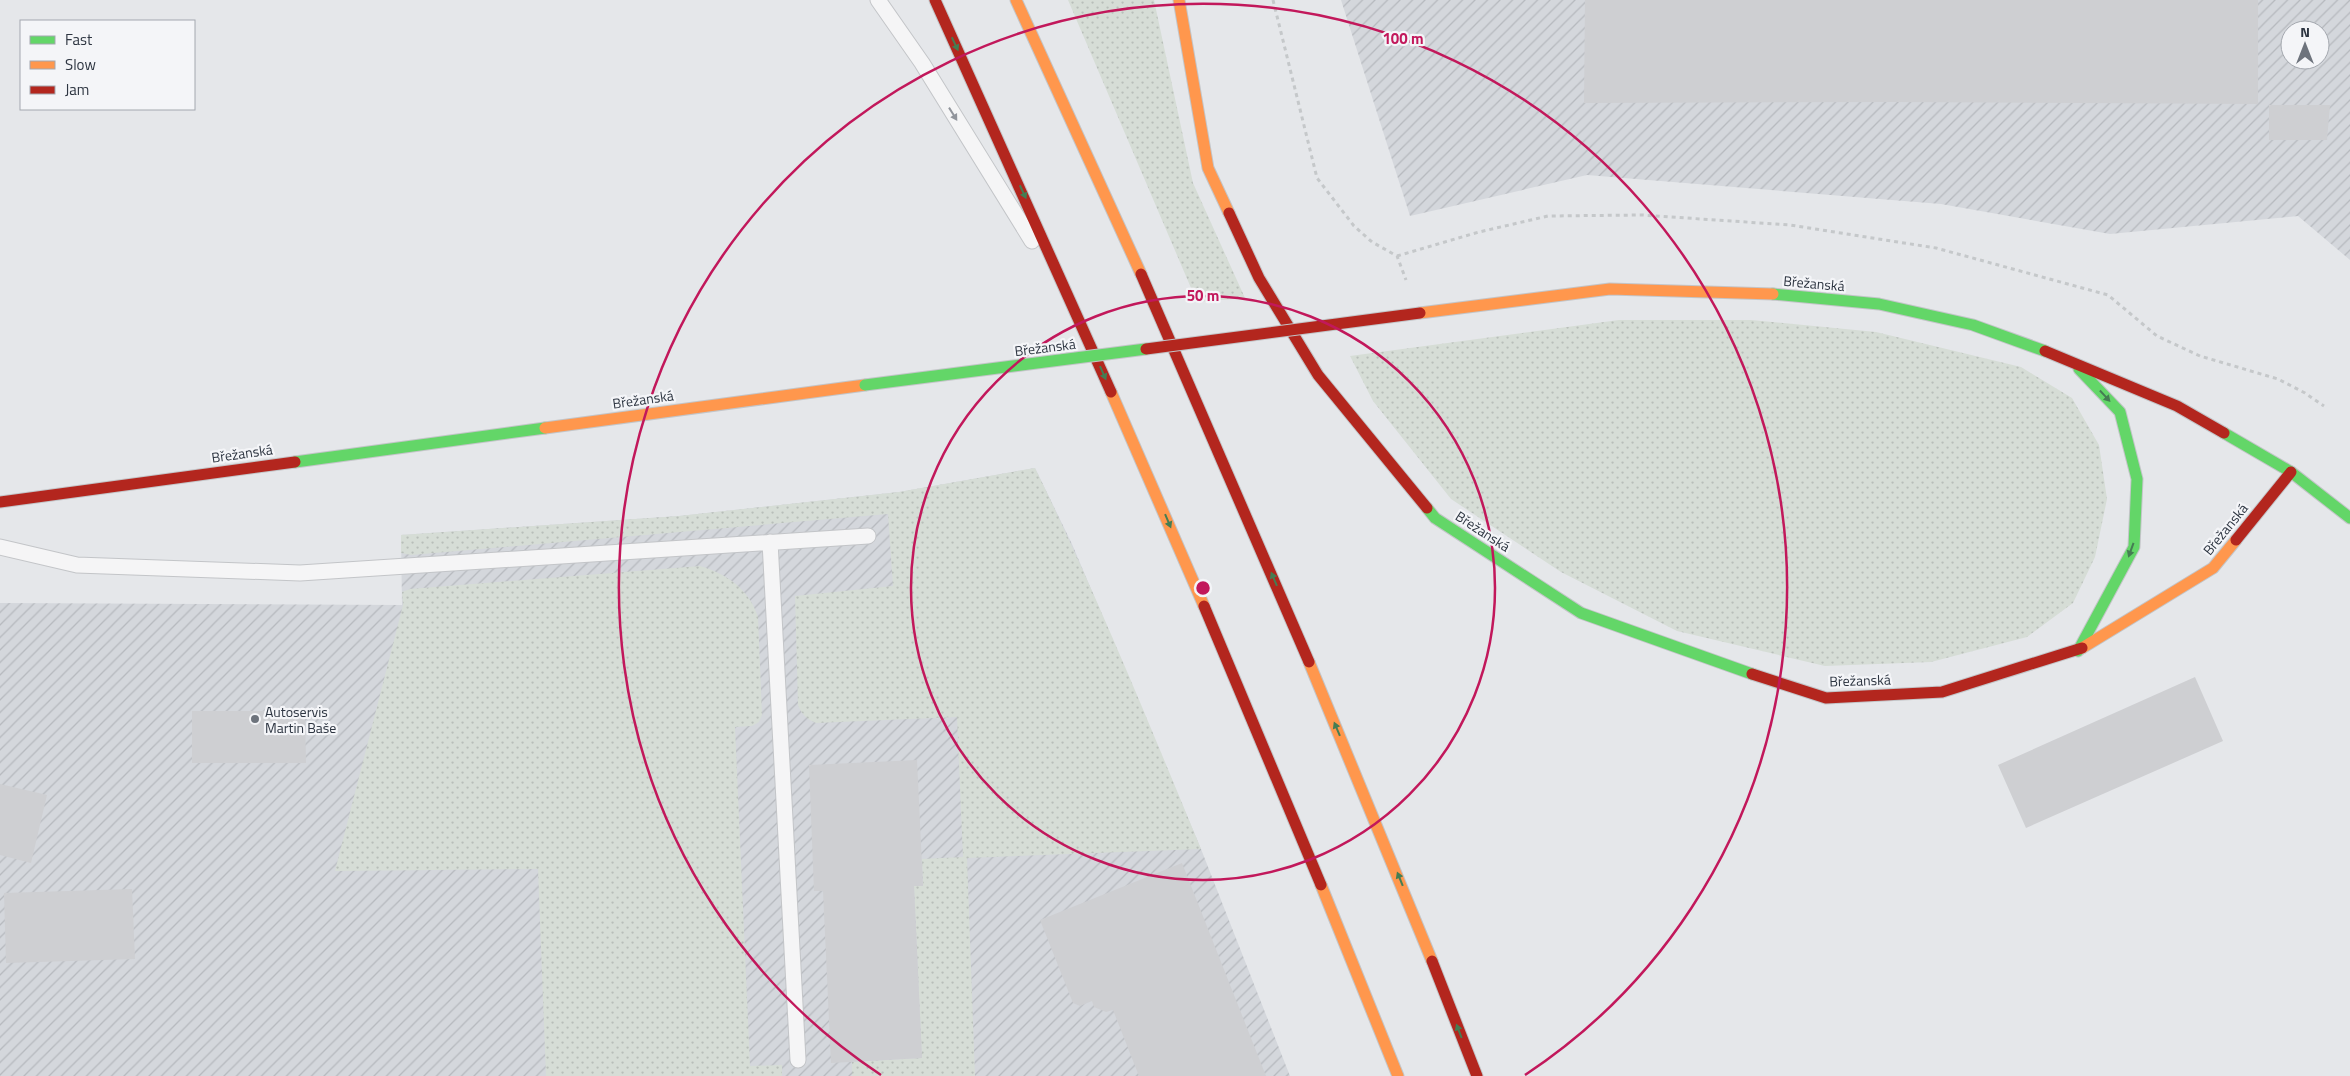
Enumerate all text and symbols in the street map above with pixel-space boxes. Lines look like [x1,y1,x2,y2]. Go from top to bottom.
legend [20,20,195,110]
north arrow [2280,20,2330,70]
text: N [2300,21,2310,42]
text: 100 m [1382,27,1424,50]
text: Fast [65,28,93,51]
one-way arrow [951,37,959,51]
text: Slow [65,53,96,76]
text: Jam [65,78,89,101]
one-way arrow [949,107,958,120]
one-way arrow [1019,185,1027,199]
street label: Břežanská [1782,270,1846,296]
text: 50 m [1187,284,1219,307]
street label: Břežanská [1013,333,1077,361]
one-way arrow [1099,366,1107,380]
street label: Břežanská [611,384,675,414]
one-way arrow [2099,390,2111,402]
street label: Břežanská [210,438,274,468]
street label: Břežanská [2197,498,2253,560]
street label: Břežanská [1451,505,1515,557]
one-way arrow [1164,514,1172,528]
one-way arrow [2127,543,2135,558]
one-way arrow [1270,572,1278,587]
centre of rings [1194,579,1212,597]
street label: Břežanská [1829,668,1891,692]
place label: Autoservis Martin Baše [265,701,336,738]
marker: Autoservis Martin Baše [249,713,261,725]
one-way arrow [1333,722,1341,736]
one-way arrow [1396,871,1404,886]
one-way arrow [1455,1023,1462,1038]

